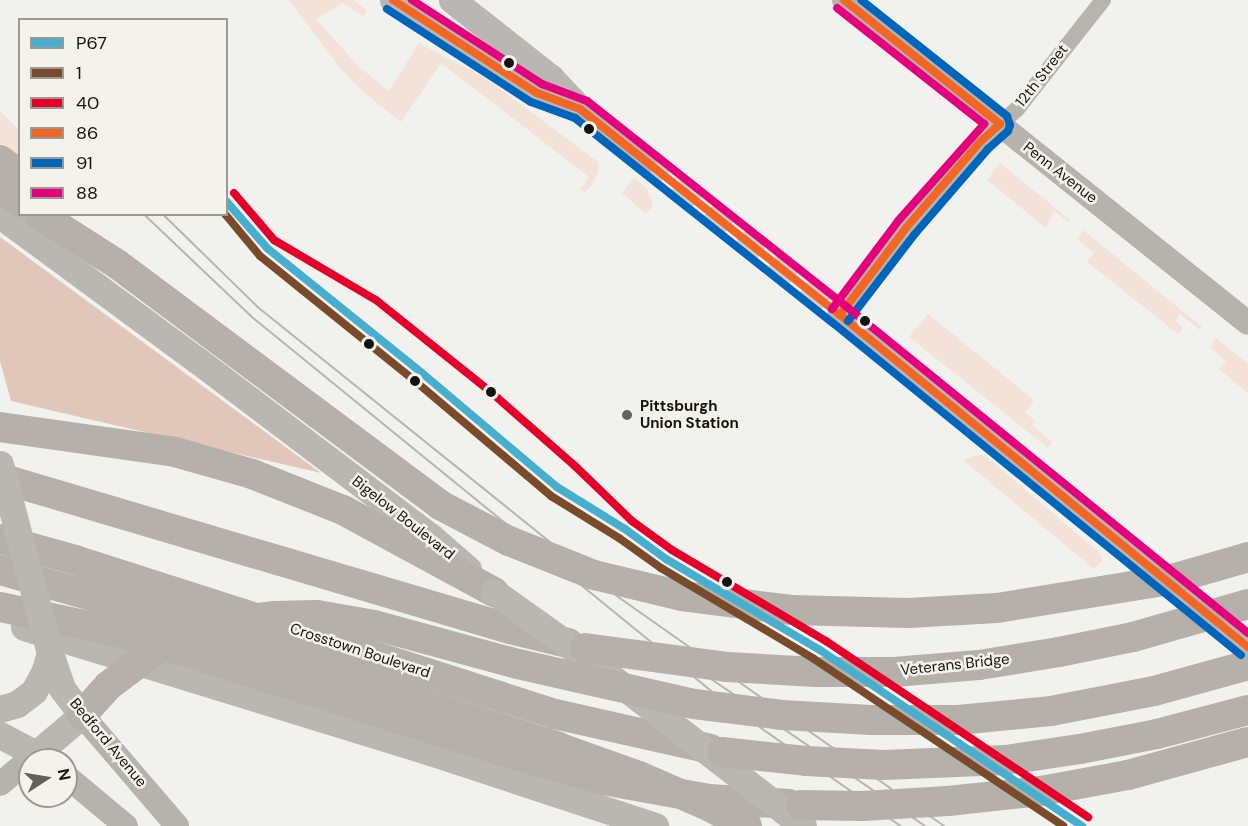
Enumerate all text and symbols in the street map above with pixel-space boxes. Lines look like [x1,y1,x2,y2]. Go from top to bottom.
legend [18,18,228,216]
text: P67 [76,31,107,55]
street label: 12th Street [1012,41,1072,111]
unlabelled marker [503,57,515,69]
text: 1 [76,61,82,85]
text: 40 [76,91,99,115]
text: 86 [76,121,98,145]
unlabelled marker [583,123,595,135]
street label: Penn Avenue [1019,139,1101,207]
text: 91 [76,151,93,175]
text: 88 [76,181,98,205]
unlabelled marker [859,315,871,327]
unlabelled marker [363,338,375,350]
unlabelled marker [409,375,421,387]
unlabelled marker [485,386,497,398]
place label: Pittsburgh Union Station [640,397,739,432]
marker: Pittsburgh Union Station [618,406,636,424]
street label: Bigelow Boulevard [348,472,458,564]
unlabelled marker [721,576,733,588]
street label: Crosstown Boulevard [288,620,432,682]
street label: Veterans Bridge [900,650,1010,680]
street label: Bedford Avenue [66,695,150,791]
north arrow [18,748,78,808]
text: N [53,767,76,782]

